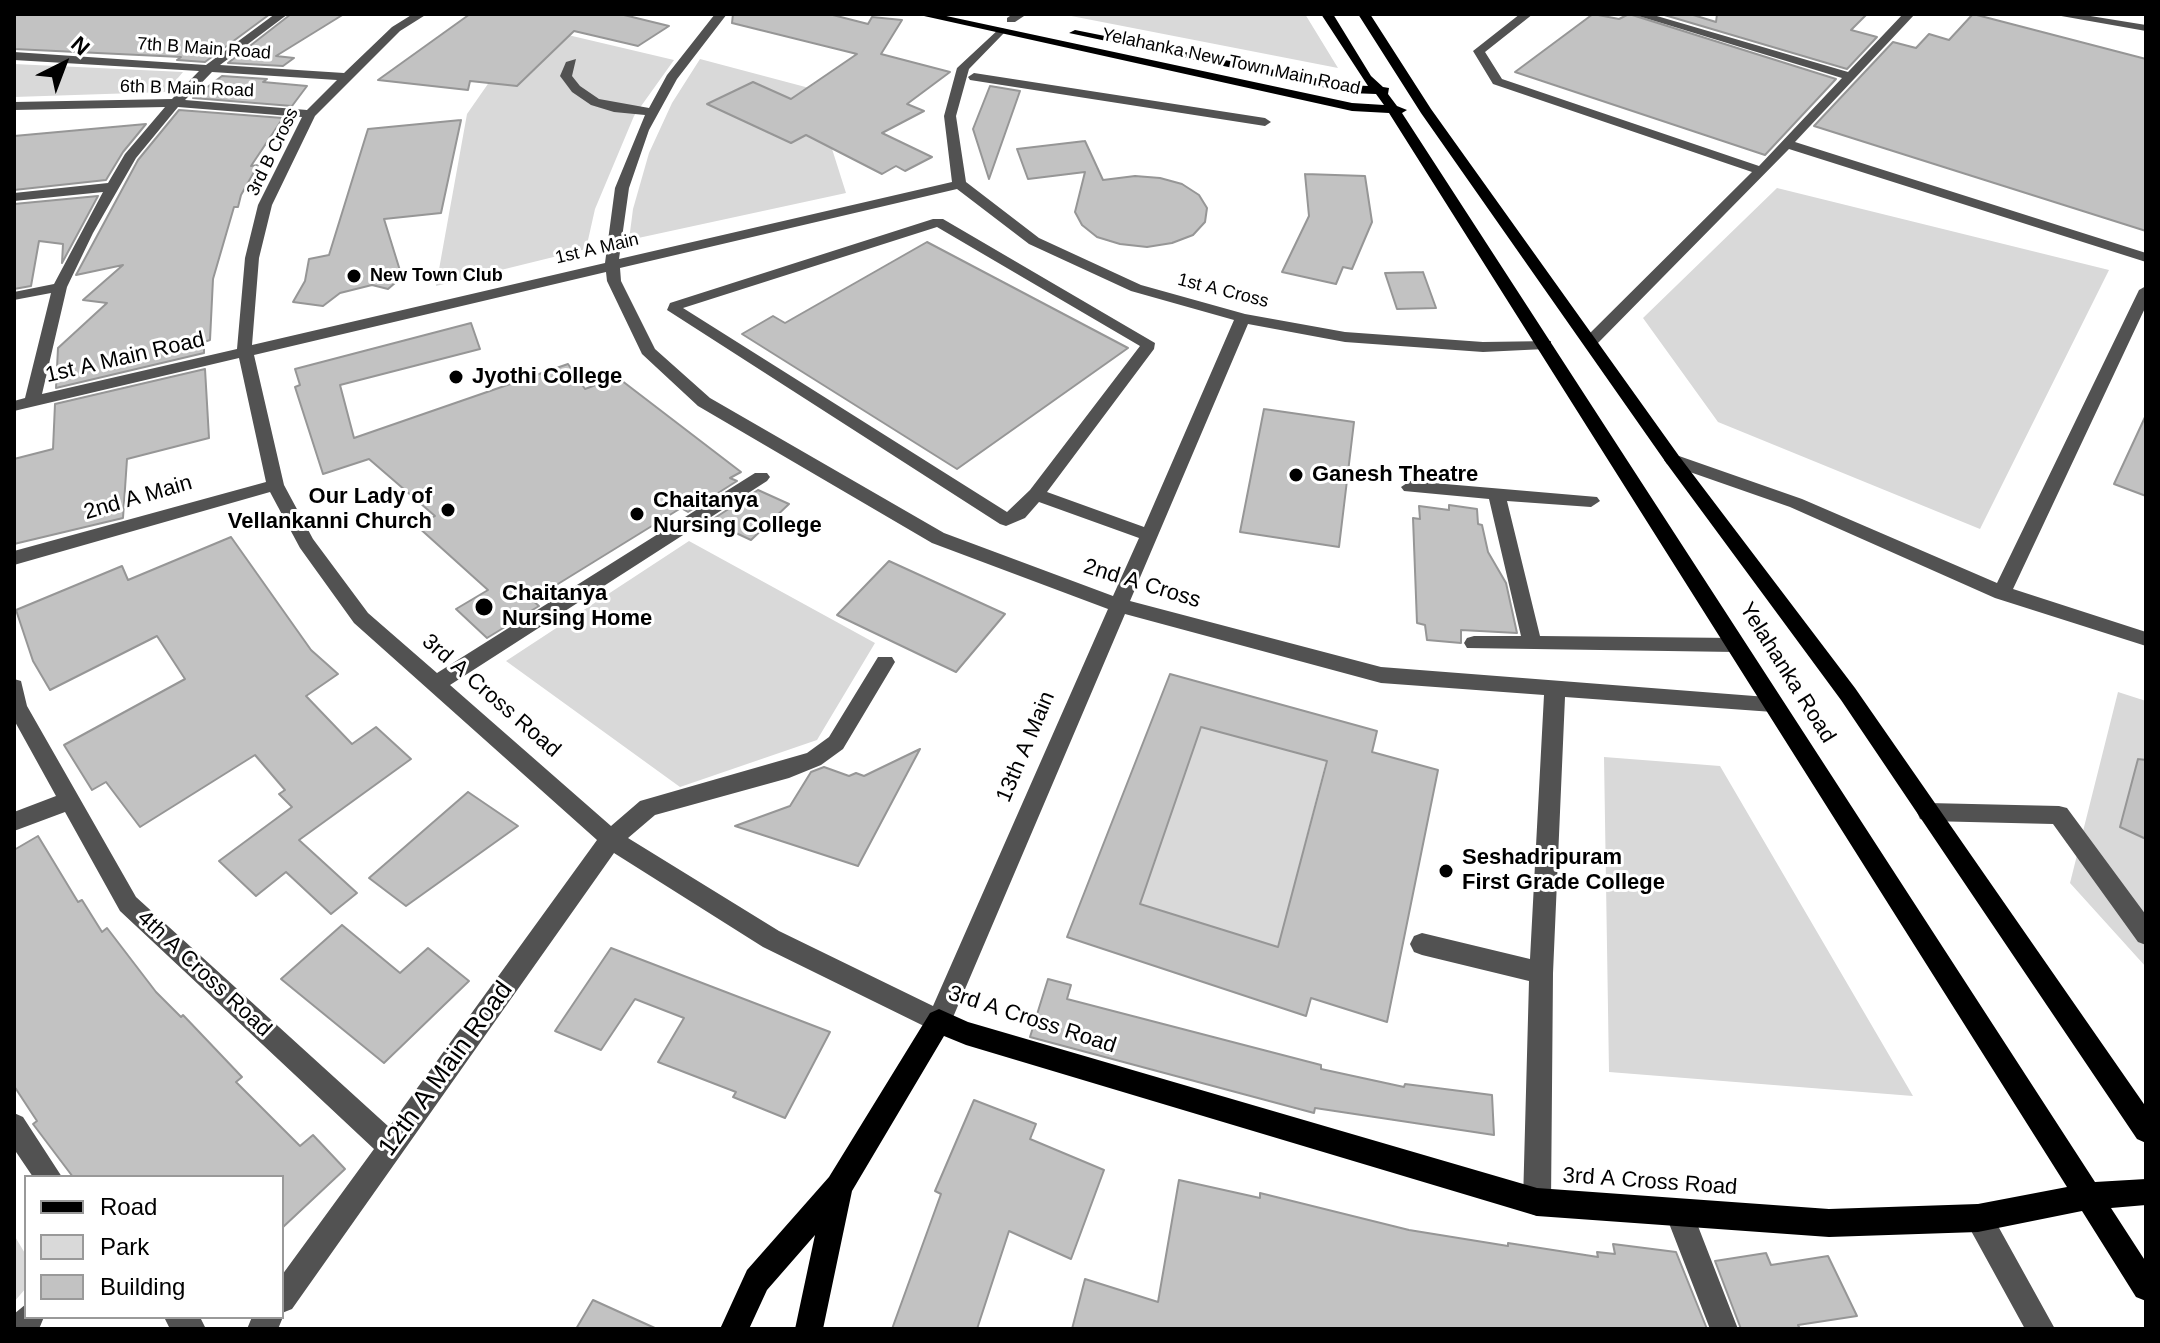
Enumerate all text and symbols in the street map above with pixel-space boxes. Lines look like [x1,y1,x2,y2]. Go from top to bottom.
north arrow [24,24,104,104]
street label: Yelahanka New Town Main Road [1100,24,1362,100]
text: N [66,31,95,60]
street label: 7th B Main Road [136,34,272,64]
street label: 6th B Main Road [120,76,254,102]
street label: 3rd B Cross [242,105,304,199]
street label: 1st A Main [553,229,641,269]
place label: New Town Club [370,265,503,287]
marker: New Town Club [345,267,363,285]
street label: 1st A Cross [1175,269,1271,313]
street label: 1st A Main Road [43,327,207,389]
place label: Jyothi College [472,364,622,390]
marker: Jyothi College [447,368,465,386]
place label: Ganesh Theatre [1312,462,1478,488]
marker: Ganesh Theatre [1287,466,1305,484]
street label: 2nd A Main [81,470,195,526]
place label: Our Lady of Vellankanni Church [228,484,432,536]
place label: Chaitanya Nursing College [653,488,822,540]
marker: Our Lady of Vellankanni Church [439,501,457,519]
marker: Chaitanya Nursing College [628,505,646,523]
street label: 2nd A Cross [1080,554,1204,614]
place label: Chaitanya Nursing Home [502,581,652,632]
marker: Chaitanya Nursing Home [473,596,495,618]
street label: Yelahanka Road [1733,598,1841,748]
street label: 3rd A Cross Road [416,629,566,763]
street label: 13th A Main [991,688,1061,806]
place label: Seshadripuram First Grade College [1462,845,1665,896]
marker: Seshadripuram First Grade College [1437,862,1455,880]
street label: 4th A Cross Road [132,905,276,1043]
street label: 12th A Main Road [372,976,520,1162]
street label: 3rd A Cross Road [945,980,1119,1060]
street label: 3rd A Cross Road [1562,1163,1738,1201]
legend [24,1175,284,1319]
text: Road [100,1193,157,1220]
text: Park [100,1233,149,1260]
text: Building [100,1273,185,1300]

